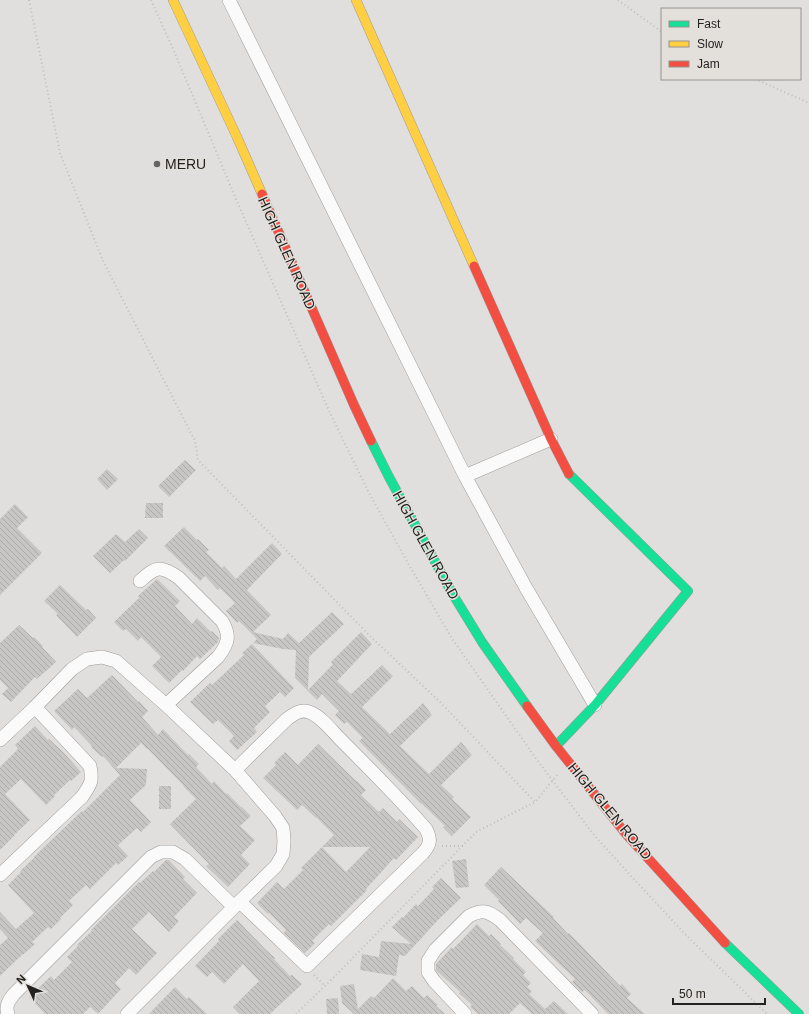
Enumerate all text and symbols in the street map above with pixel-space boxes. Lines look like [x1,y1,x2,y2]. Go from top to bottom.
legend [661,8,801,80]
text: Fast [697,17,721,31]
text: Slow [697,37,723,51]
text: Jam [697,57,720,71]
place label: MERU [165,156,206,172]
marker: MERU [152,159,162,169]
street label: HIGH GLEN ROAD [255,194,319,312]
street label: HIGH GLEN ROAD [390,488,462,602]
street label: HIGH GLEN ROAD [565,759,655,863]
north arrow [8,966,48,1006]
text: N [14,972,28,986]
scale bar [673,980,765,1006]
text: 50 m [679,987,706,1001]

